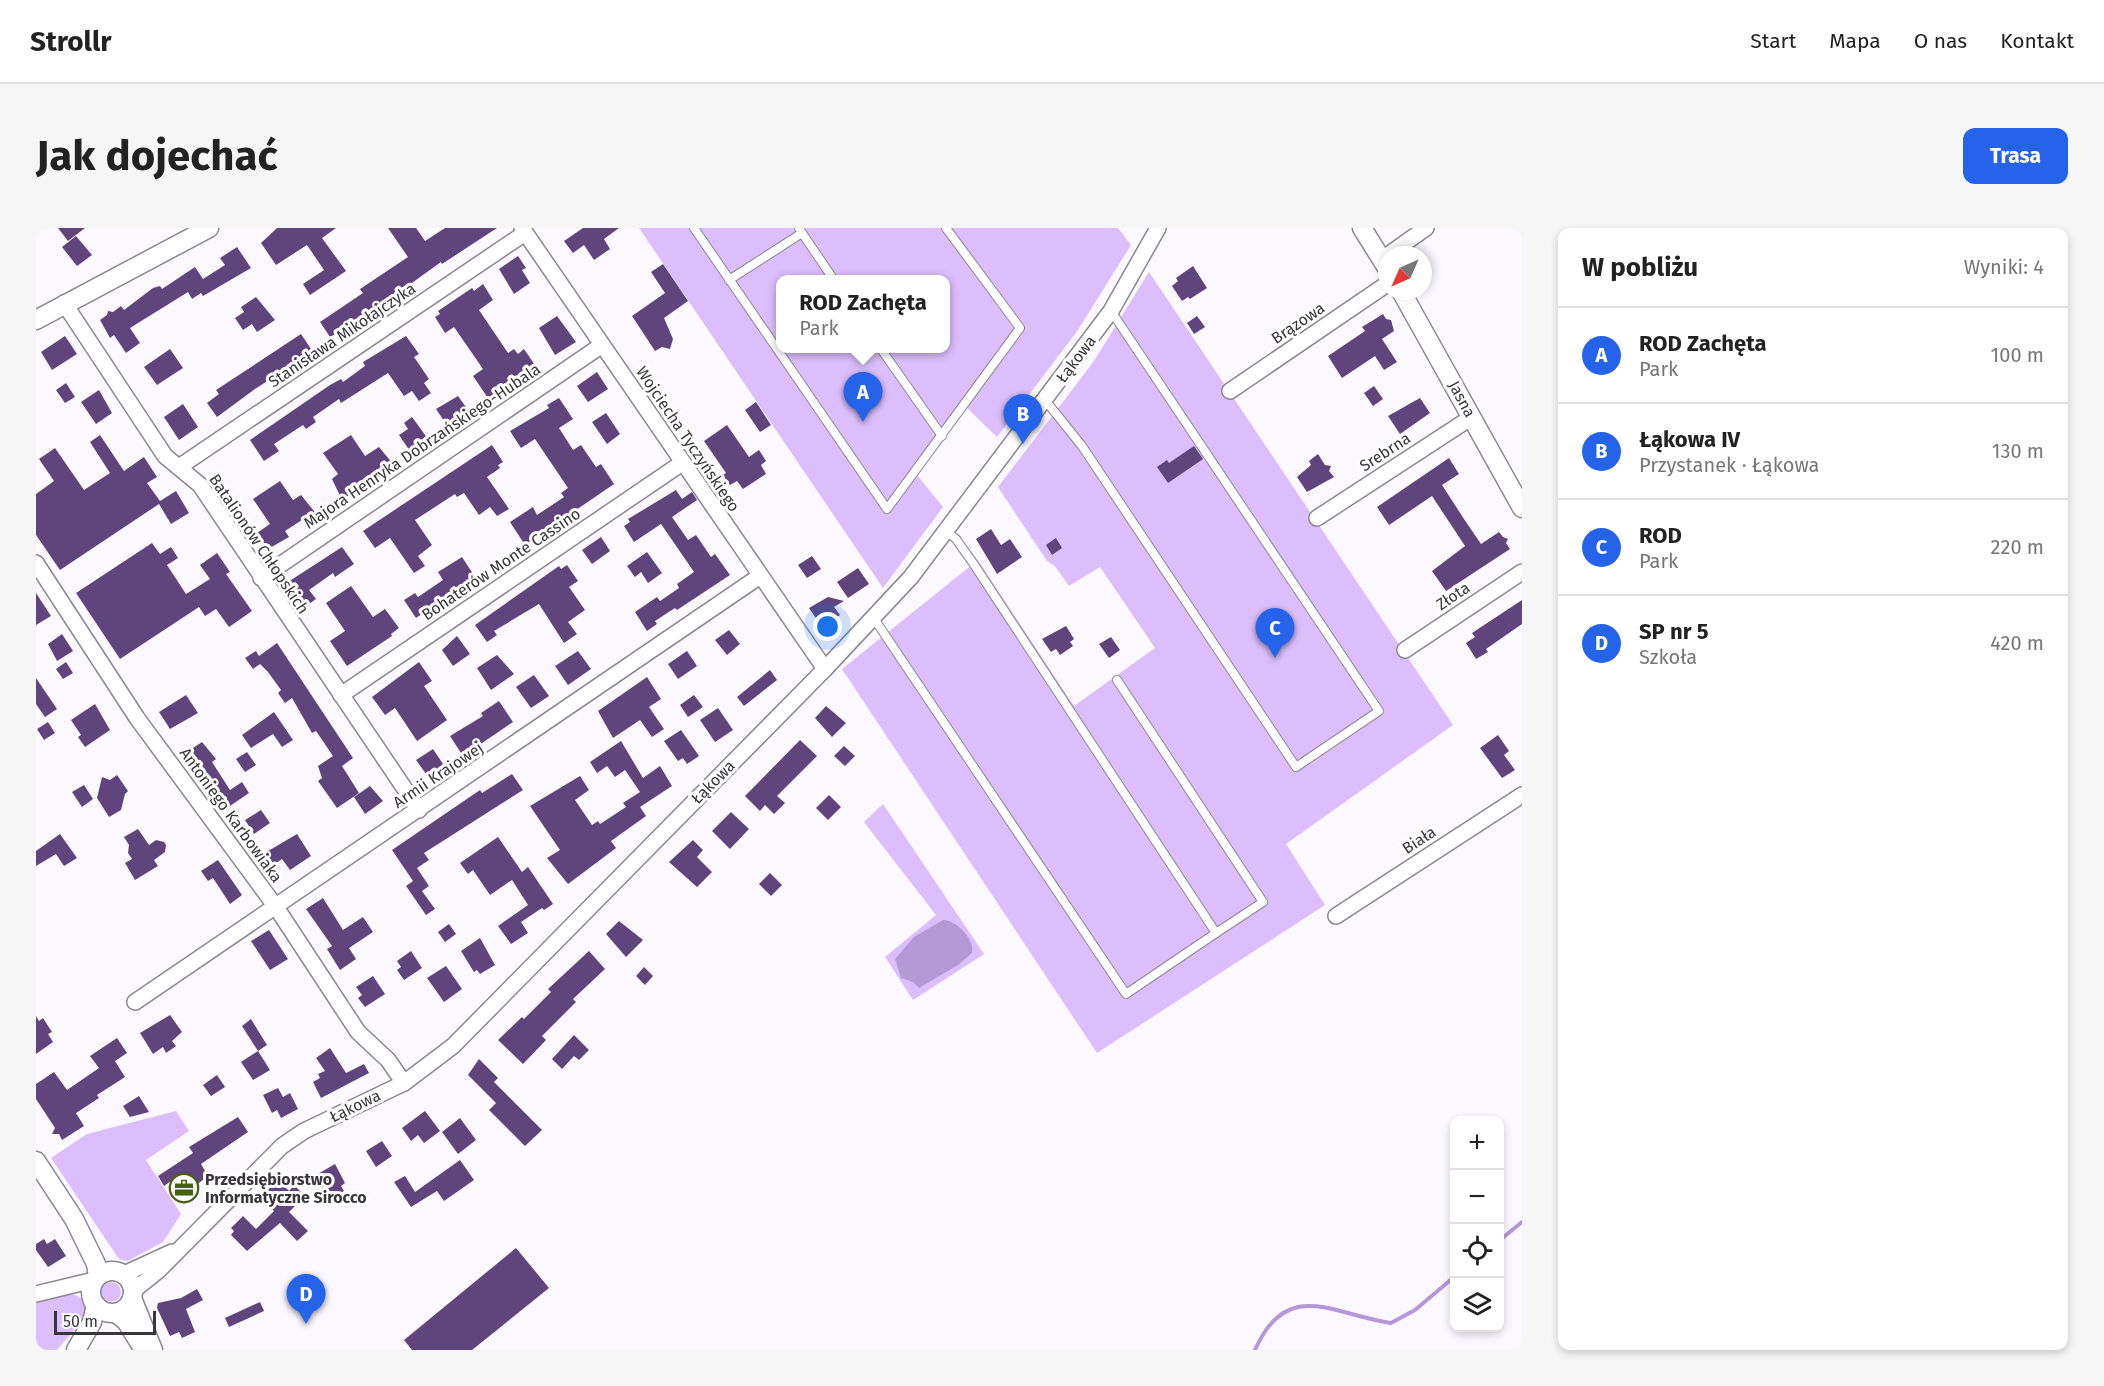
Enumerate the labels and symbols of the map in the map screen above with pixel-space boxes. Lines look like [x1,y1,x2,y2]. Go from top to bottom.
north arrow [1378,246,1432,300]
street label: Stanisława Mikołajczyka [265,279,419,391]
street label: Brązowa [1268,298,1329,349]
street label: Łąkowa [1052,332,1101,387]
street label: Majora Henryka Dobrzańskiego-Hubala [300,359,544,533]
street label: Wojciecha Tyczyńskiego [632,363,744,515]
pin: A [844,372,882,422]
street label: Jasna [1444,377,1480,421]
pin: B [1004,394,1042,444]
street label: Srebrna [1356,429,1414,475]
street label: Batalionów Chłopskich [205,470,313,618]
street label: Bohaterów Monte Cassino [418,504,584,624]
street label: Złota [1433,578,1473,614]
pin: C [1256,608,1294,658]
your location [813,612,842,641]
street label: Armii Krajowej [389,738,487,812]
street label: Antoniego Karbowiaka [176,744,286,886]
street label: Łąkowa [687,756,740,809]
street label: Biała [1399,822,1439,858]
street label: Łąkowa [326,1086,384,1127]
place label: Przedsiębiorstwo Informatyczne Sirocco [205,1170,367,1207]
office icon: Przedsiębiorstwo Informatyczne Sirocco [168,1172,200,1204]
pin: D [286,1274,326,1324]
scale bar [54,1308,156,1336]

